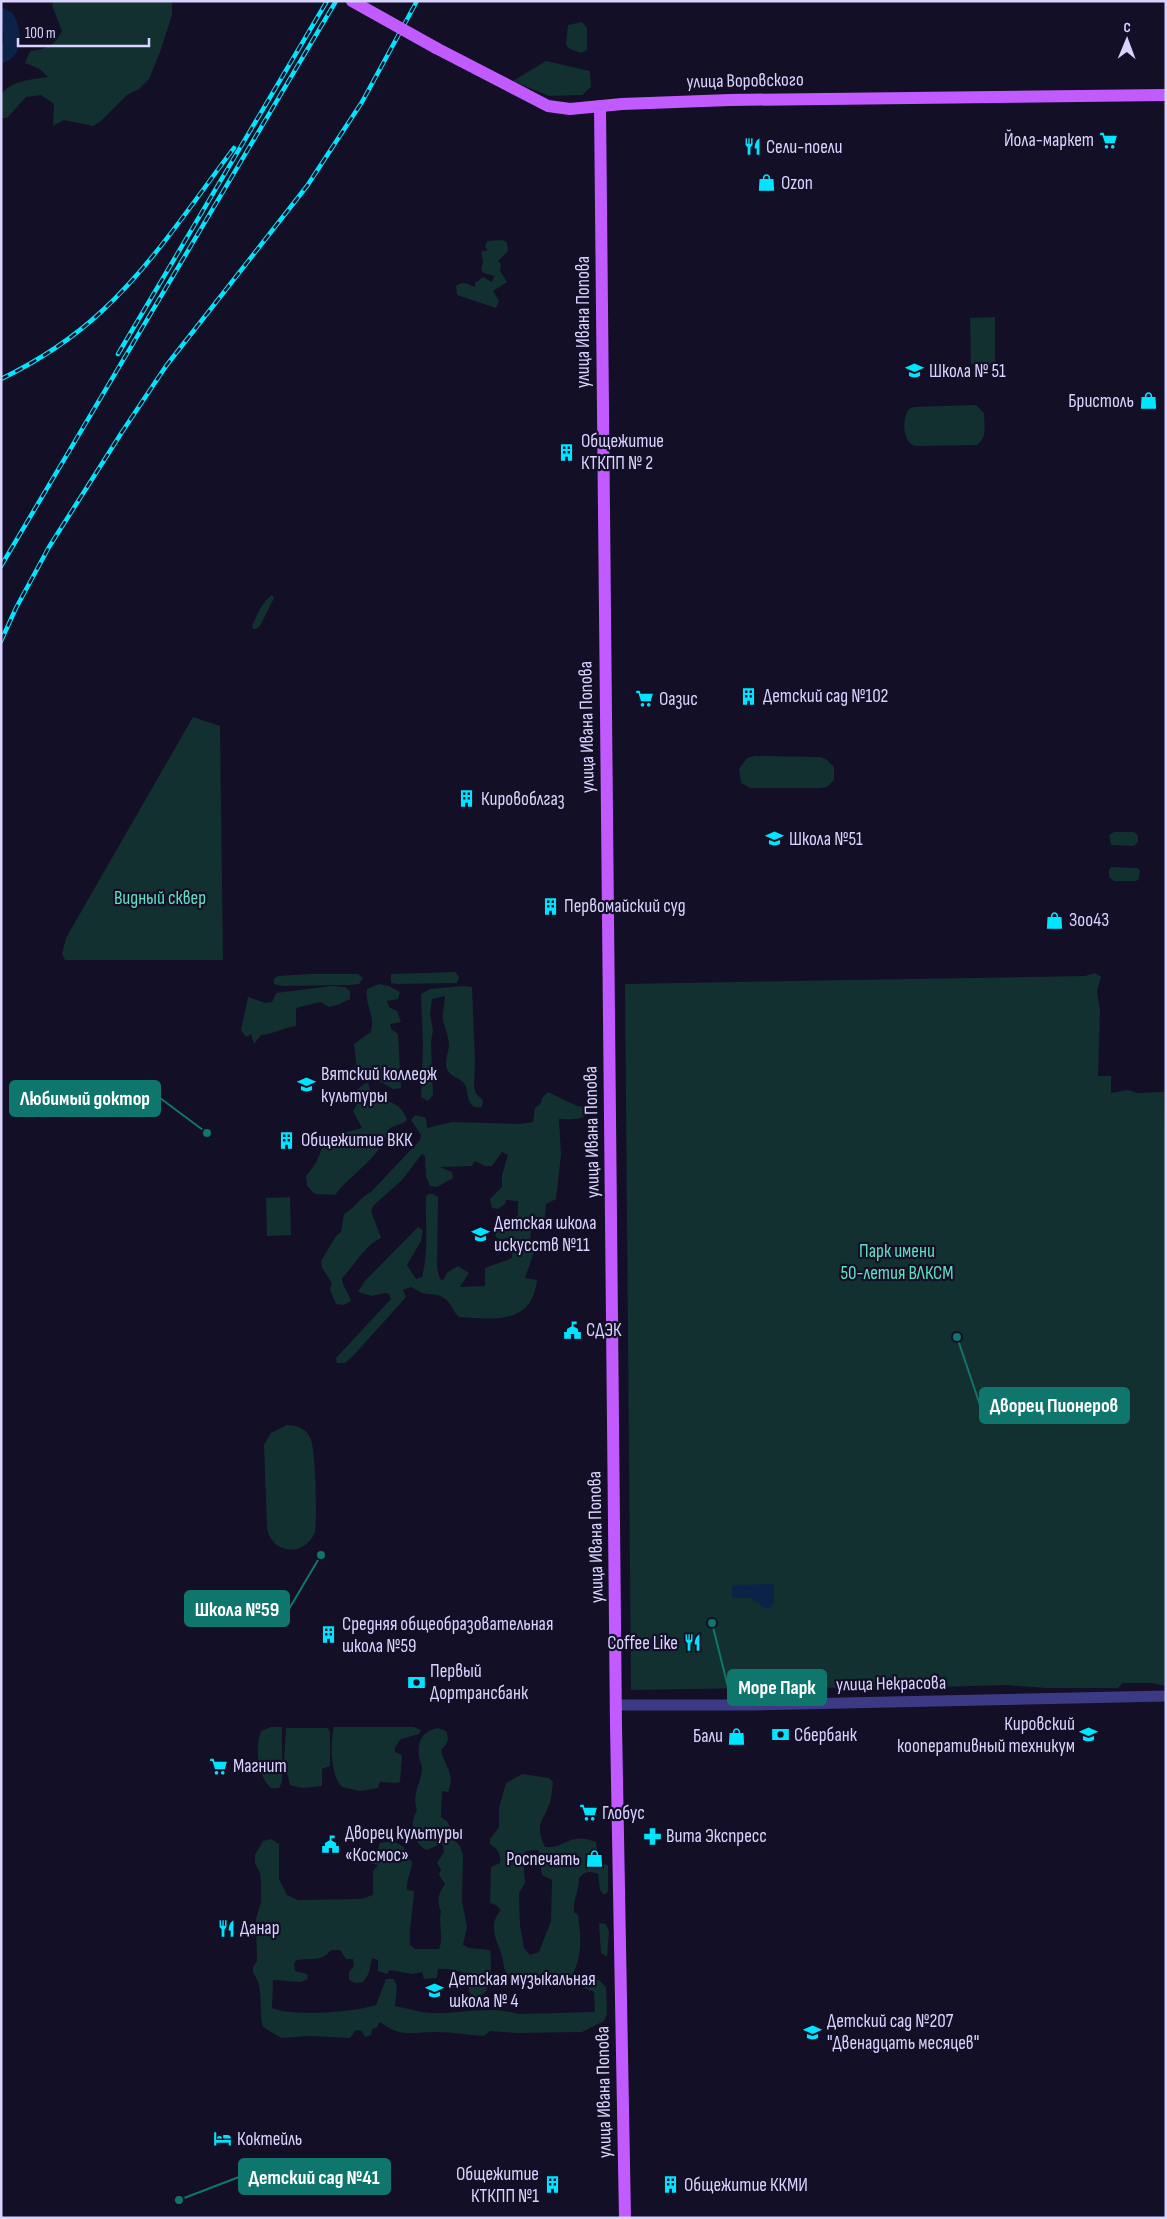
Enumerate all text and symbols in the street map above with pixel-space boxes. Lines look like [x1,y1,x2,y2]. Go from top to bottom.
scale bar [18,15,149,47]
north arrow [1102,15,1152,65]
text: С [1123,19,1131,36]
text: 100 m [25,24,56,43]
street label: улица Воровского [686,68,804,94]
place label: Йола-маркет [1004,129,1094,152]
supermarket icon: Йола-маркет [1098,130,1118,150]
place label: Сели-поели [766,136,842,159]
restaurant icon: Сели-поели [742,137,762,157]
place label: Ozon [781,172,813,195]
shop icon: Ozon [757,173,777,193]
street label: улица Ивана Попова [572,256,595,388]
place label: Школа № 51 [929,360,1006,383]
school or university icon: Школа № 51 [905,361,925,381]
place label: Бристоль [1068,390,1134,413]
shop icon: Бристоль [1138,391,1158,411]
place label: Общежитие КТКПП № 2 [581,430,664,475]
building icon: Общежитие КТКПП № 2 [557,442,577,462]
street label: улица Ивана Попова [574,661,600,793]
place label: Детский сад №102 [763,685,888,708]
building icon: Детский сад №102 [739,686,759,706]
place label: Оазис [659,688,698,711]
supermarket icon: Оазис [635,689,655,709]
place label: Кировоблгаз [481,788,565,811]
building icon: Кировоблгаз [457,789,477,809]
place label: Школа №51 [789,828,863,851]
school or university icon: Школа №51 [765,829,785,849]
park label: Видный сквер [114,887,206,910]
place label: Первомайский суд [564,895,686,918]
building icon: Первомайский суд [540,896,560,916]
place label: Зоо43 [1069,909,1109,932]
shop icon: Зоо43 [1045,910,1065,930]
place label: Вятский колледж культуры [321,1063,438,1108]
street label: улица Ивана Попова [579,1066,605,1198]
school or university icon: Вятский колледж культуры [297,1075,317,1095]
callout: Любимый доктор [10,1081,160,1116]
text: Любимый доктор [19,1087,150,1111]
place label: Общежитие ВКК [301,1129,413,1152]
building icon: Общежитие ВКК [277,1130,297,1150]
place label: Детская школа искусств №11 [494,1212,597,1257]
school or university icon: Детская школа искусств №11 [470,1224,490,1244]
park label: Парк имени 50-летия ВЛКСМ [840,1240,954,1285]
place label: СДЭК [586,1319,622,1342]
public building icon: СДЭК [562,1320,582,1340]
callout: Дворец Пионеров [980,1388,1129,1423]
text: Дворец Пионеров [990,1394,1118,1418]
street label: улица Ивана Попова [583,1471,609,1603]
callout: Школа №59 [185,1591,289,1626]
text: Школа №59 [195,1598,279,1622]
place label: Средняя общеобразовательная школа №59 [342,1613,553,1658]
building icon: Средняя общеобразовательная школа №59 [318,1625,338,1645]
place label: Coffee Like [607,1632,678,1655]
restaurant icon: Coffee Like [682,1633,702,1653]
place label: Первый Дортрансбанк [430,1660,529,1705]
callout: Море Парк [728,1670,826,1705]
bank icon: Первый Дортрансбанк [406,1672,426,1692]
street label: улица Некрасова [836,1672,946,1696]
text: Море Парк [738,1676,816,1700]
place label: Кировский кооперативный техникум [897,1713,1075,1758]
place label: Сбербанк [794,1724,858,1747]
place label: Бали [693,1725,723,1748]
bank icon: Сбербанк [770,1725,790,1745]
school or university icon: Кировский кооперативный техникум [1079,1725,1099,1745]
shop icon: Бали [727,1726,747,1746]
place label: Магнит [233,1755,287,1778]
supermarket icon: Магнит [209,1756,229,1776]
place label: Глобус [602,1802,645,1825]
supermarket icon: Глобус [578,1803,598,1823]
place label: Дворец культуры «Космос» [345,1822,463,1867]
place label: Вита Экспресс [666,1825,767,1848]
pharmacy icon: Вита Экспресс [642,1826,662,1846]
public building icon: Дворец культуры «Космос» [321,1834,341,1854]
place label: Роспечать [506,1848,580,1871]
shop icon: Роспечать [584,1849,604,1869]
place label: Данар [240,1917,280,1940]
restaurant icon: Данар [216,1918,236,1938]
place label: Детская музыкальная школа № 4 [449,1968,596,2013]
school or university icon: Детская музыкальная школа № 4 [425,1980,445,2000]
place label: Детский сад №207 "Двенадцать месяцев" [827,2010,979,2055]
school or university icon: Детский сад №207 "Двенадцать месяцев" [803,2022,823,2042]
street label: улица Ивана Попова [591,2026,617,2158]
place label: Коктейль [237,2128,302,2151]
hotel icon: Коктейль [213,2129,233,2149]
callout: Детский сад №41 [239,2159,390,2194]
place label: Общежитие КТКПП №1 [456,2163,539,2208]
text: Детский сад №41 [248,2166,380,2190]
place label: Общежитие ККМИ [684,2174,808,2197]
building icon: Общежитие КТКПП №1 [543,2175,563,2195]
building icon: Общежитие ККМИ [660,2175,680,2195]

